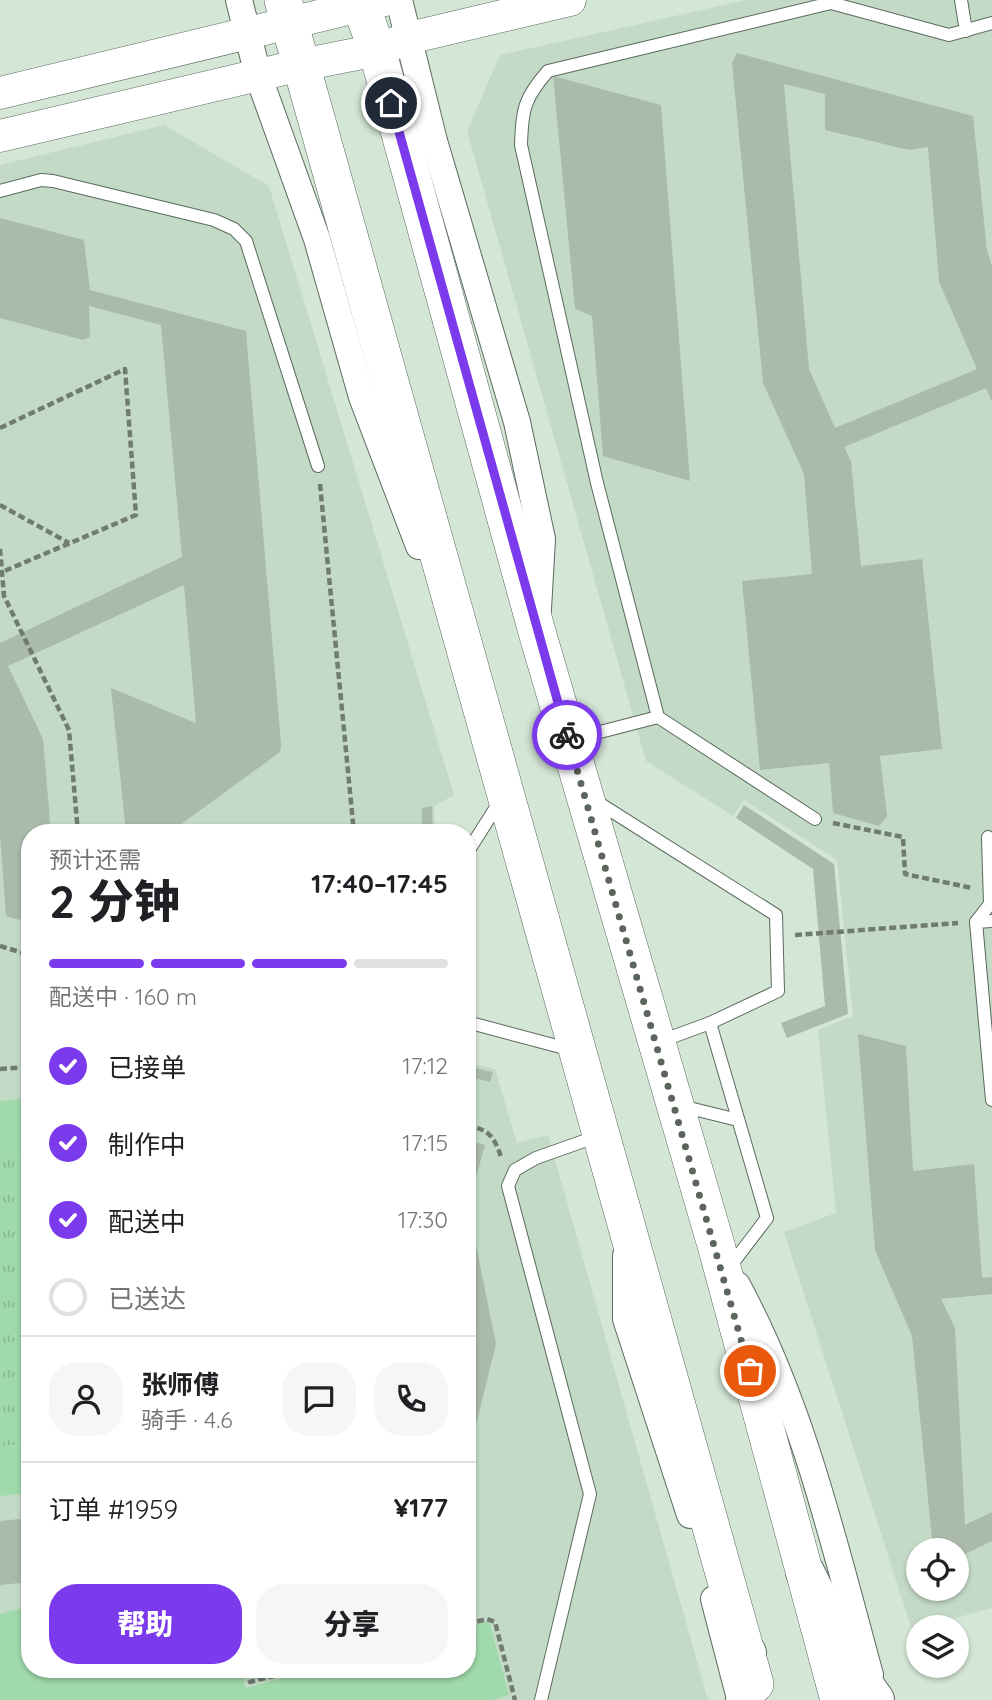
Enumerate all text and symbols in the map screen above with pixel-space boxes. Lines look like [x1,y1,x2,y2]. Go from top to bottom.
pin [361,73,421,133]
icon: home [372,84,410,122]
courier [532,700,602,770]
icon: bike [548,716,586,754]
text: 预计还需 [49,845,141,874]
text: 17:40–17:45 [311,867,448,900]
text: 2 分钟 [49,872,180,930]
text: 配送中 · 160 m [49,982,197,1011]
icon: check [49,1047,87,1085]
text: 已接单 [108,1051,186,1084]
text: 17:12 [402,1051,448,1080]
icon: check [49,1124,87,1162]
text: 制作中 [108,1128,186,1161]
text: 17:15 [402,1128,448,1157]
icon: check [49,1201,87,1239]
text: 配送中 [108,1205,186,1238]
text: 17:30 [398,1205,448,1234]
text: 已送达 [108,1282,186,1315]
pin [720,1341,780,1401]
icon: bag [731,1352,769,1390]
button: person [49,1362,123,1436]
button: chat [282,1362,356,1436]
button: phone [374,1362,448,1436]
text: 张师傅 [141,1368,219,1401]
text: 骑手 · 4.6 [141,1405,233,1434]
text: ¥177 [394,1491,448,1524]
text: 订单 #1959 [49,1493,178,1526]
map controls [906,1538,969,1678]
button: locate [906,1538,969,1601]
button: 帮助 [49,1584,242,1664]
button: 分享 [256,1584,448,1664]
button: layers [906,1615,969,1678]

